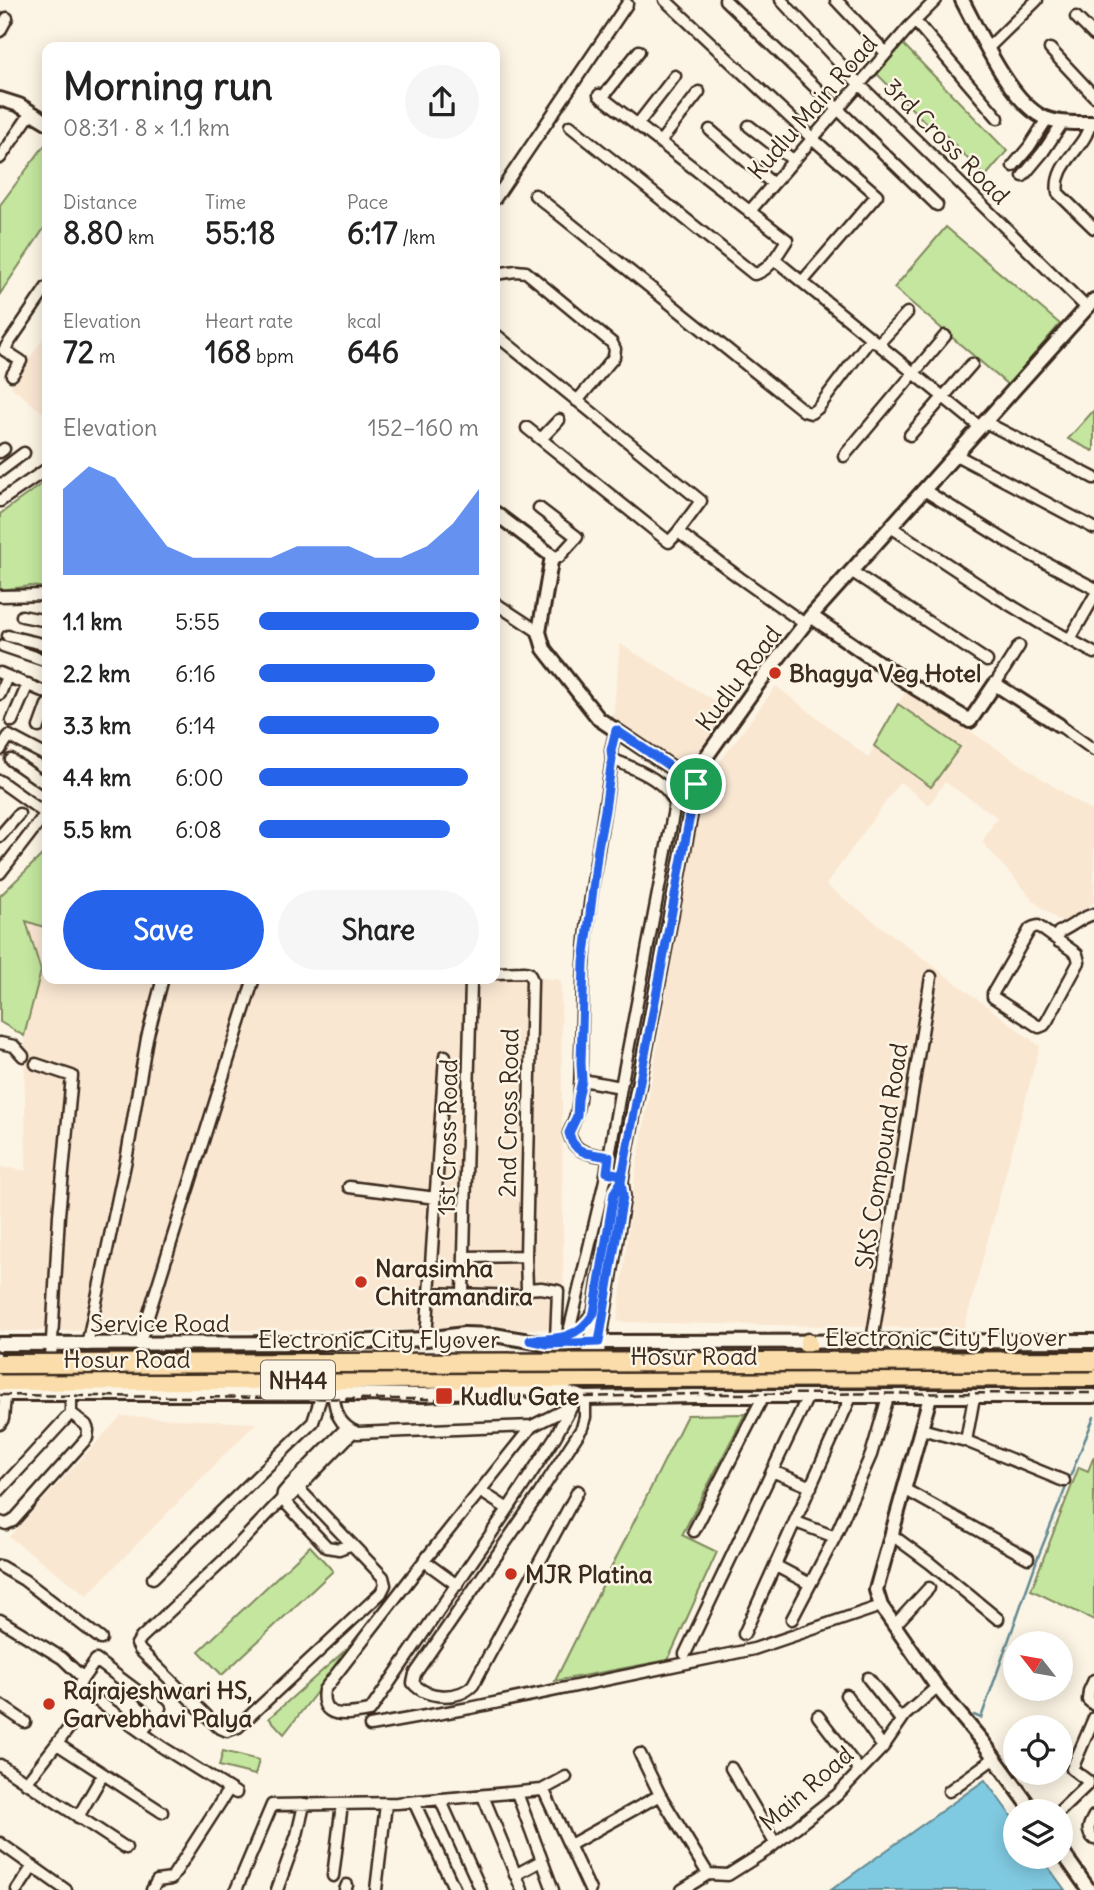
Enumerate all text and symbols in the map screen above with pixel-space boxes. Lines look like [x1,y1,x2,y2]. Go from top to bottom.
street label: Kudlu Main Road [741,28,883,186]
text: Morning run [63,63,273,110]
button: share [405,65,479,139]
street label: 3rd Cross Road [878,72,1016,210]
text: 08:31 · 8 × 1.1 km [63,113,230,142]
text: Distance [63,190,137,214]
text: Time [205,190,246,214]
text: Pace [347,190,388,214]
text: 8.80 [63,214,124,252]
text: 55:18 [205,214,275,252]
text: 6:17 [347,214,398,252]
text: km [124,225,154,249]
text: /km [398,225,435,249]
text: Elevation [63,309,141,333]
text: Heart rate [205,309,293,333]
text: kcal [347,309,381,333]
text: 72 [63,333,94,371]
text: 168 [205,333,252,371]
text: 646 [347,333,399,371]
text: m [94,344,115,368]
text: bpm [252,344,294,368]
text: Elevation [63,413,157,442]
text: 152–160 m [368,413,479,442]
text: 1.1 km [63,607,122,636]
text: 5:55 [175,607,220,636]
street label: Kudlu Road [689,619,787,737]
place label: Bhagya Veg Hotel [789,658,981,688]
text: 2.2 km [63,659,130,688]
text: 6:16 [175,659,216,688]
marker: Bhagya Veg Hotel [767,665,783,681]
text: 3.3 km [63,711,131,740]
text: 6:14 [175,711,216,740]
pin [666,754,726,814]
text: 4.4 km [63,763,131,792]
text: 6:00 [175,763,224,792]
icon: arrive [677,765,715,803]
text: 5.5 km [63,815,132,844]
text: 6:08 [175,815,222,844]
button: Save [63,890,264,970]
button: Share [278,890,479,970]
street label: 2nd Cross Road [492,1028,524,1198]
street label: SKS Compound Road [848,1041,914,1271]
street label: 1st Cross Road [431,1058,463,1216]
place label: Narasimha Chitramandira [375,1253,533,1311]
marker: Narasimha Chitramandira [353,1274,369,1290]
street label: Service Road [90,1308,230,1338]
street label: Electronic City Flyover [825,1322,1067,1352]
street label: Electronic City Flyover [258,1324,500,1354]
street label: Hosur Road [630,1341,758,1371]
street label: Hosur Road [63,1344,191,1374]
road number: NH44 [261,1360,335,1400]
place label: Kudlu Gate [460,1381,580,1411]
marker: Kudlu Gate [434,1386,454,1406]
place label: MJR Platina [525,1559,653,1589]
marker: MJR Platina [503,1566,519,1582]
north arrow [1003,1631,1073,1701]
map controls [1003,1631,1073,1869]
place label: Rajrajeshwari HS, Garvebhavi Palya [63,1675,252,1733]
marker: Rajrajeshwari HS, Garvebhavi Palya [41,1696,57,1712]
button: locate [1003,1715,1073,1785]
street label: Main Road [753,1739,859,1837]
button: layers [1003,1799,1073,1869]

